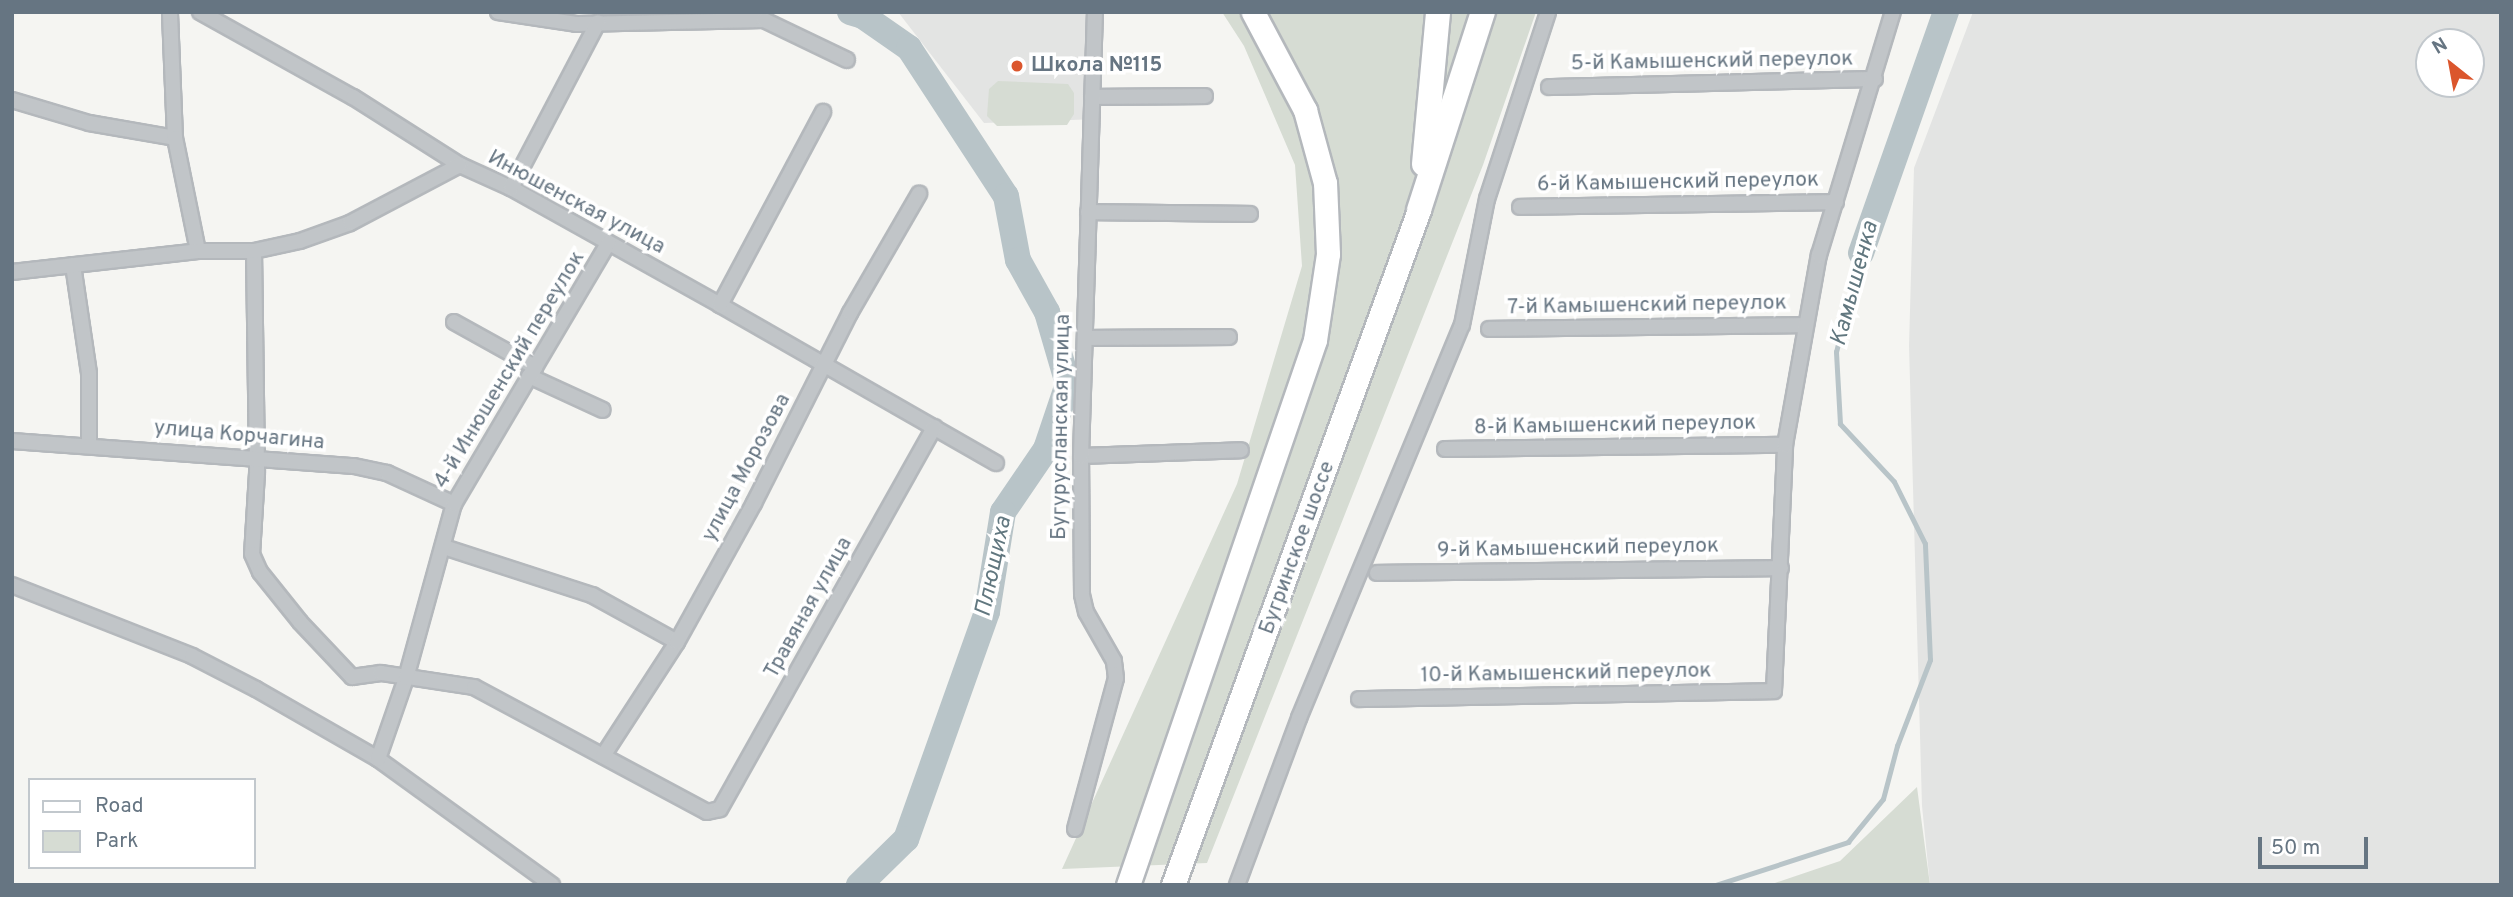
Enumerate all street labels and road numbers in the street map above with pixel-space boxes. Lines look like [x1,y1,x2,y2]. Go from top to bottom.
street label: 5-й Камышенский переулок [1571,47,1853,77]
street label: Инюшенская улица [483,146,669,260]
street label: 6-й Камышенский переулок [1537,168,1819,198]
street label: 4-й Инюшенский переулок [429,247,591,493]
street label: 7-й Камышенский переулок [1507,291,1787,321]
street label: Бугурусланская улица [1047,314,1077,540]
street label: улица Морозова [697,390,797,546]
street label: 8-й Камышенский переулок [1474,411,1756,441]
street label: улица Корчагина [153,416,325,456]
street label: Бугринское шоссе [1255,458,1341,638]
street label: Травяная улица [760,533,858,683]
street label: 9-й Камышенский переулок [1437,534,1719,564]
street label: 10-й Камышенский переулок [1420,659,1712,689]

